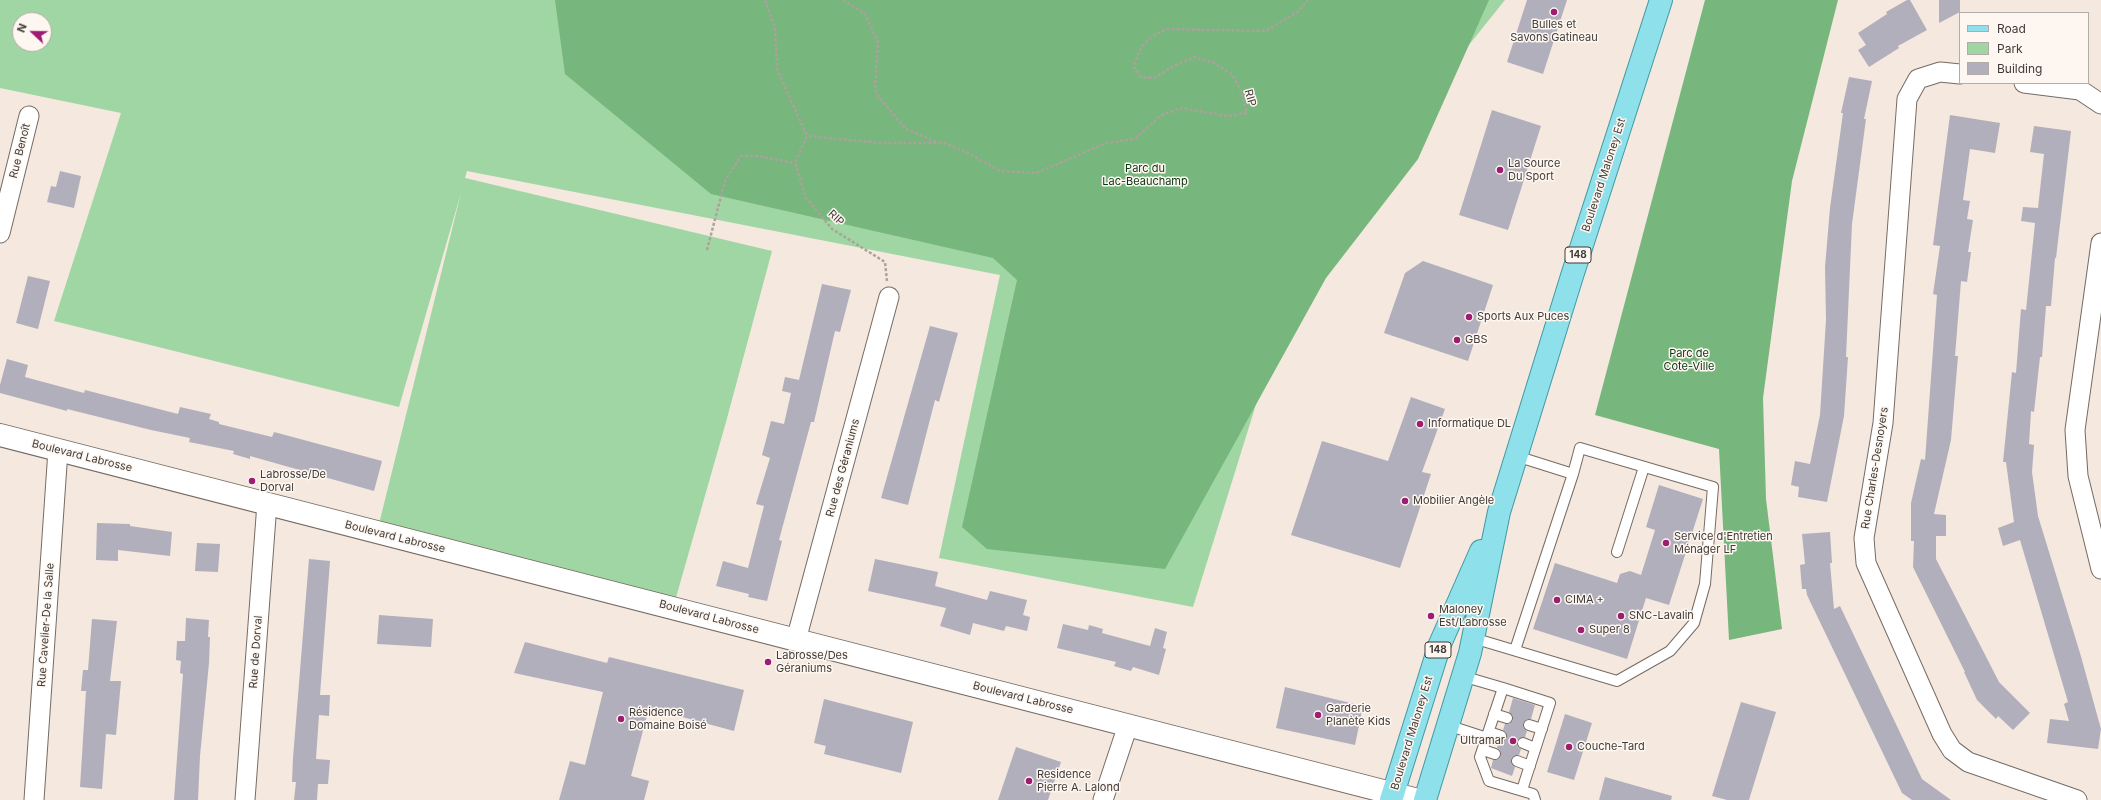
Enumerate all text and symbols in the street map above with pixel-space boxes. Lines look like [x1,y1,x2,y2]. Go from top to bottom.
marker: Bulles et Savons Gatineau [1549,7,1559,17]
north arrow [12,12,52,52]
legend [1959,12,2089,84]
place label: Bulles et Savons Gatineau [1510,18,1598,44]
text: N [14,21,30,34]
text: Road [1997,21,2026,36]
text: Park [1997,41,2023,56]
text: Building [1997,61,2042,76]
street label: RIP [1241,88,1259,108]
street label: Boulevard Maloney Est [1579,117,1629,233]
street label: Rue Benoît [7,122,33,180]
place label: La Source Du Sport [1508,157,1560,183]
park label: Parc du Lac-Beauchamp [1102,162,1188,188]
marker: La Source Du Sport [1495,165,1505,175]
street label: RIP [825,207,847,229]
road number: 148 [1565,247,1591,263]
place label: Sports Aux Puces [1477,310,1569,324]
marker: Sports Aux Puces [1464,312,1474,322]
place label: GBS [1465,333,1487,347]
marker: GBS [1452,335,1462,345]
park label: Parc de Cote-Ville [1663,347,1715,373]
street label: Rue Charles-Desnoyers [1859,406,1891,530]
street label: Rue des Géraniums [824,417,862,519]
place label: Informatique DL [1428,417,1511,431]
marker: Informatique DL [1415,419,1425,429]
street label: Boulevard Labrosse [30,437,134,475]
place label: Labrosse/De Dorval [260,468,326,494]
marker: Labrosse/De Dorval [247,476,257,486]
place label: Mobilier Angèle [1413,494,1494,508]
marker: Mobilier Angèle [1400,496,1410,506]
street label: Boulevard Labrosse [343,518,447,556]
place label: Service d'Entretien Ménager LF [1674,530,1773,556]
marker: Service d'Entretien Ménager LF [1661,538,1671,548]
street label: Rue Cavelier-De la Salle [35,562,57,688]
place label: CIMA + [1565,593,1604,607]
marker: CIMA + [1552,595,1562,605]
street label: Boulevard Labrosse [658,597,760,637]
place label: Maloney Est/Labrosse [1439,603,1507,629]
place label: SNC-Lavalin [1629,609,1694,623]
marker: Maloney Est/Labrosse [1426,611,1436,621]
marker: SNC-Lavalin [1616,611,1626,621]
street label: Rue de Dorval [247,615,265,689]
place label: Super 8 [1589,623,1630,637]
marker: Super 8 [1576,625,1586,635]
road number: 148 [1425,642,1451,658]
place label: Labrosse/Des Géraniums [776,649,848,675]
marker: Labrosse/Des Géraniums [763,657,773,667]
street label: Boulevard Maloney Est [1388,674,1436,792]
street label: Boulevard Labrosse [971,679,1075,717]
place label: Garderie Planète Kids [1326,702,1391,728]
place label: Résidence Domaine Boisé [629,706,707,732]
marker: Garderie Planète Kids [1313,710,1323,720]
marker: Résidence Domaine Boisé [616,714,626,724]
place label: Ultramar [1460,734,1505,748]
marker: Ultramar [1508,736,1518,746]
place label: Couche-Tard [1577,740,1645,754]
marker: Couche-Tard [1564,742,1574,752]
place label: Residence Pierre A. Lalond [1037,768,1120,794]
marker: Residence Pierre A. Lalond [1024,776,1034,786]

